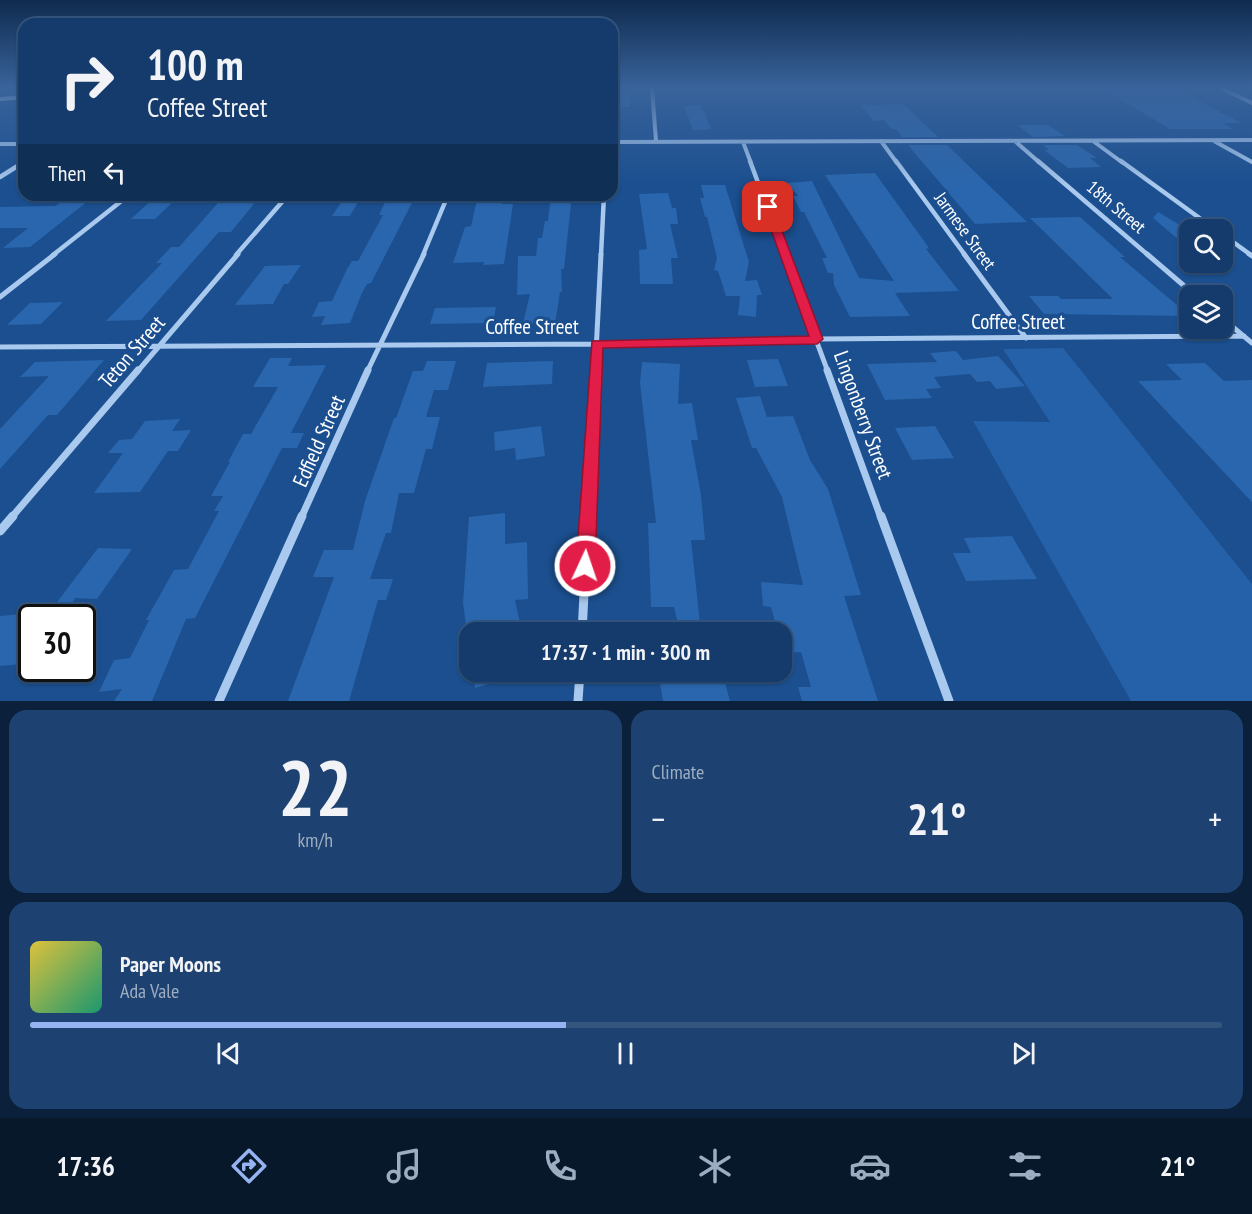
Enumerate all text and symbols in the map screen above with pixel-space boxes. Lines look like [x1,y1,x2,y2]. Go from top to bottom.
text: 100 m [147,37,244,92]
icon: right [48,42,126,120]
text: Coffee Street [147,90,267,124]
icon: left [98,156,131,189]
text: Then [48,159,86,187]
street label: 18th Street [1082,175,1151,238]
pin [742,181,793,232]
street label: Jarmese Street [929,187,1001,274]
icon: arrive [751,190,784,223]
map controls [1179,219,1233,339]
button: search [1179,219,1233,273]
button: layers [1179,285,1233,339]
street label: Coffee Street [971,308,1065,335]
street label: Teton Street [93,310,171,394]
street label: Coffee Street [485,313,579,340]
street label: Lingonberry Street [828,347,899,483]
street label: Edfield Street [286,390,351,491]
position arrow [553,534,617,598]
speed limit sign: 30 [18,604,96,682]
text: 17:37 · 1 min · 300 m [541,638,710,666]
text: 22 [278,737,353,838]
text: Climate [652,759,704,785]
text: 21° [907,789,966,847]
text: − [652,797,665,840]
text: + [1208,797,1222,840]
text: km/h [298,827,333,853]
text: Paper Moons [120,950,221,978]
text: Ada Vale [120,978,179,1004]
icon: previous [212,1037,245,1070]
icon: pause [609,1037,642,1070]
icon: next [1007,1037,1040,1070]
icon: directions [228,1145,270,1187]
icon: music [383,1145,425,1187]
icon: phone [539,1145,581,1187]
icon: climate [694,1145,736,1187]
icon: car [849,1145,891,1187]
icon: filters [1004,1145,1046,1187]
text: 17:36 [57,1149,115,1183]
text: 21° [1160,1149,1195,1183]

